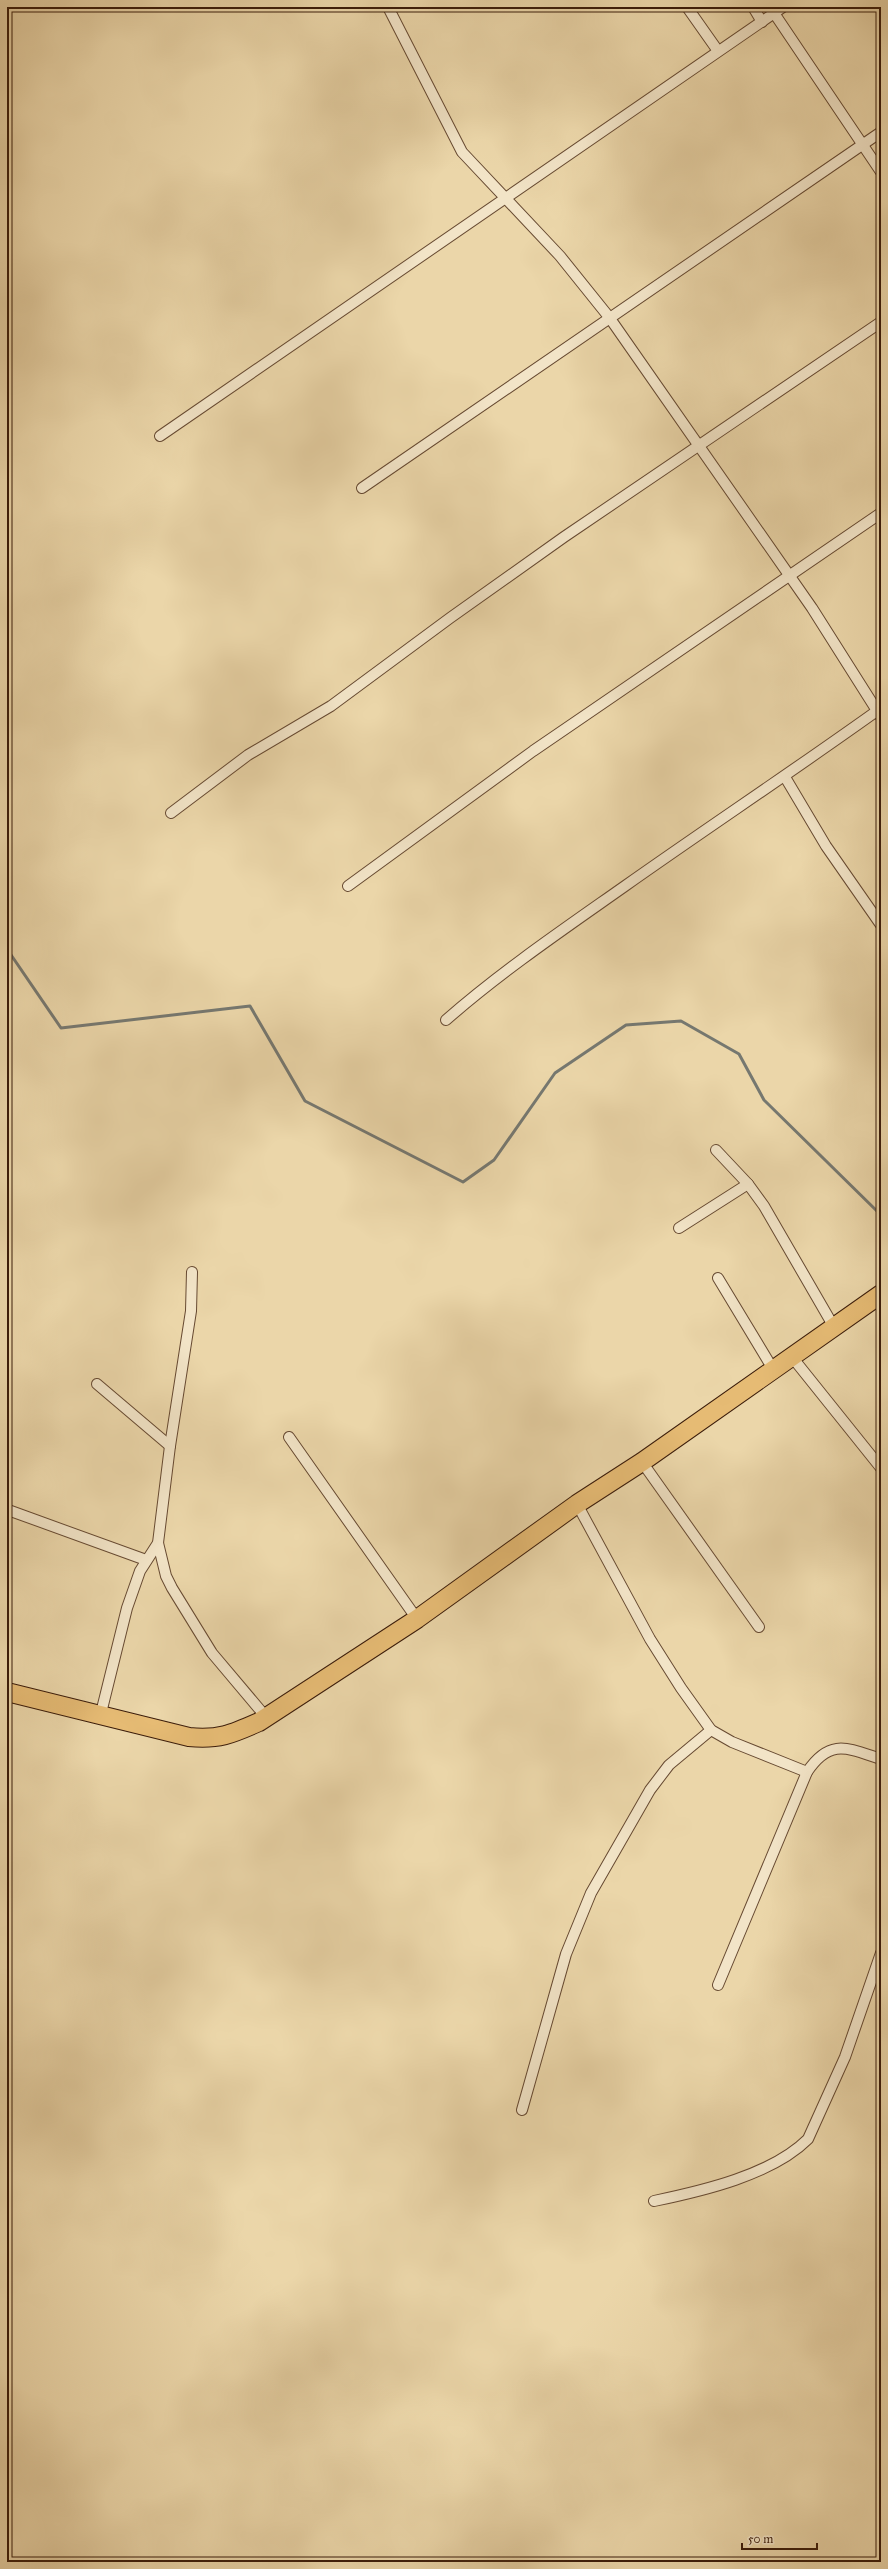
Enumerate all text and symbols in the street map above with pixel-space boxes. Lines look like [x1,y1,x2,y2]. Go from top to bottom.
scale bar [742,2525,817,2551]
text: 50 m [748,2532,773,2546]

